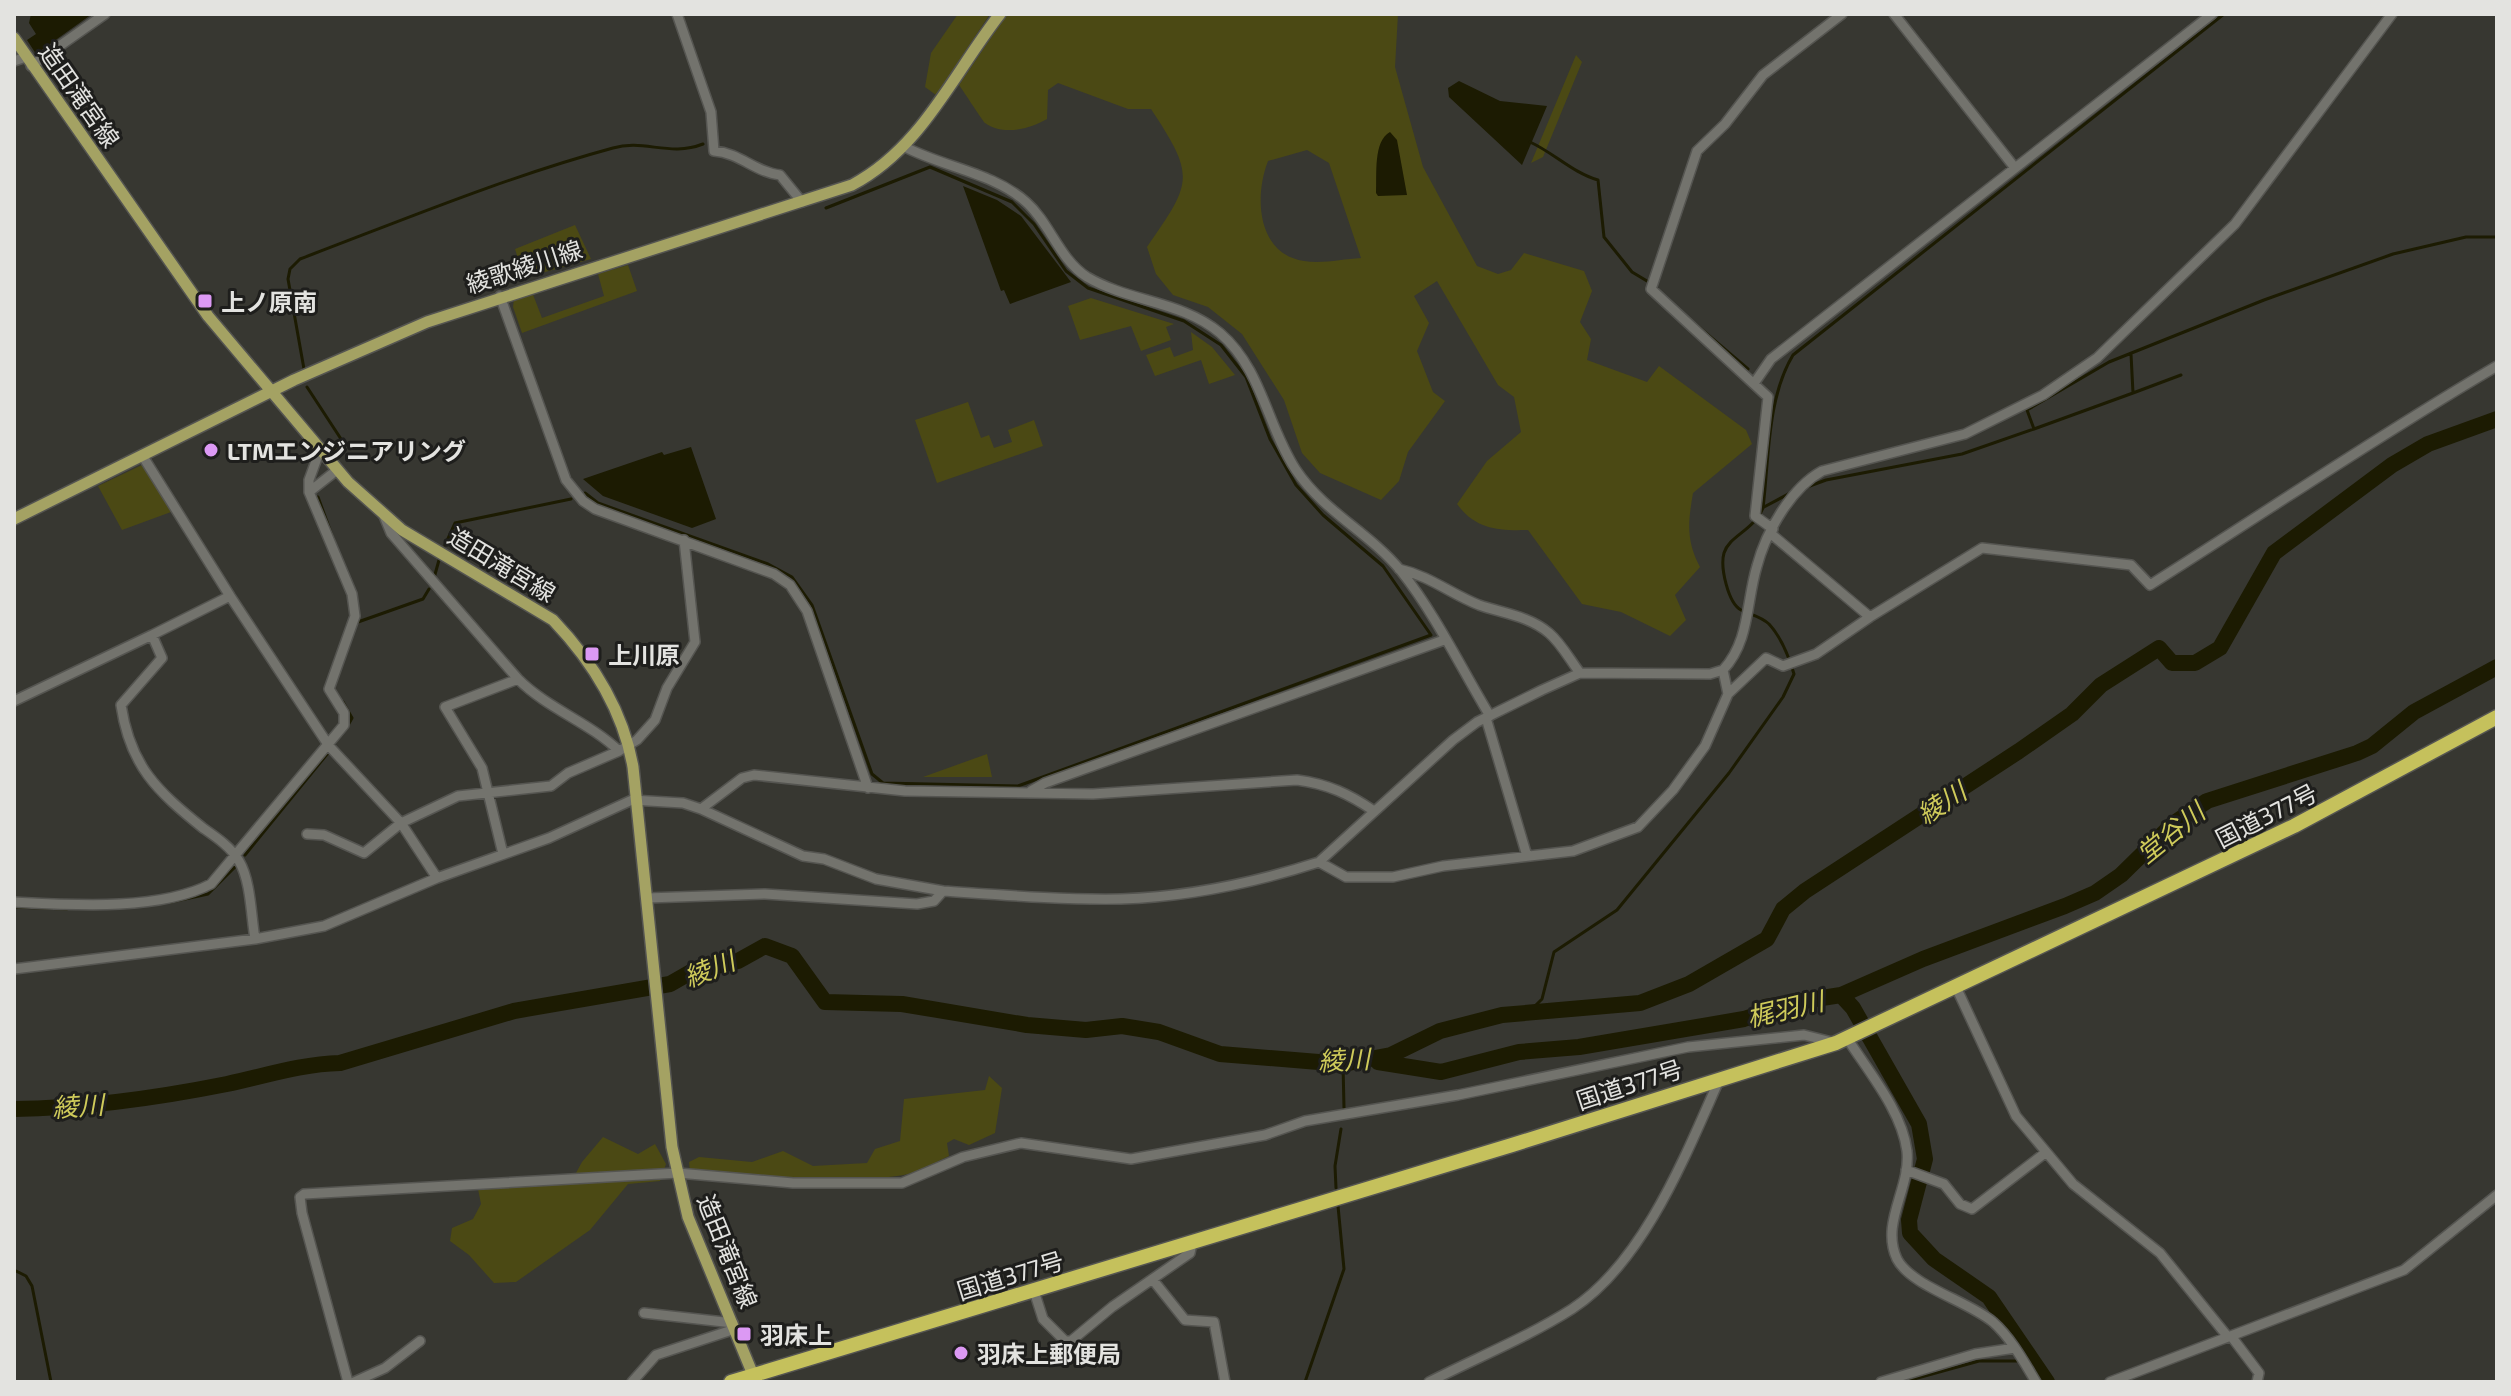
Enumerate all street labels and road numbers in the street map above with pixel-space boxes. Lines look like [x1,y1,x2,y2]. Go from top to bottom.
street label: 造田滝宮線 [34,38,126,152]
street label: 綾歌綾川線 [462,234,586,298]
street label: 造田滝宮線 [443,521,561,607]
street label: 国道377号 [2210,777,2322,853]
street label: 国道377号 [1572,1053,1686,1115]
street label: 造田滝宮線 [692,1190,764,1312]
street label: 国道377号 [953,1245,1067,1305]

